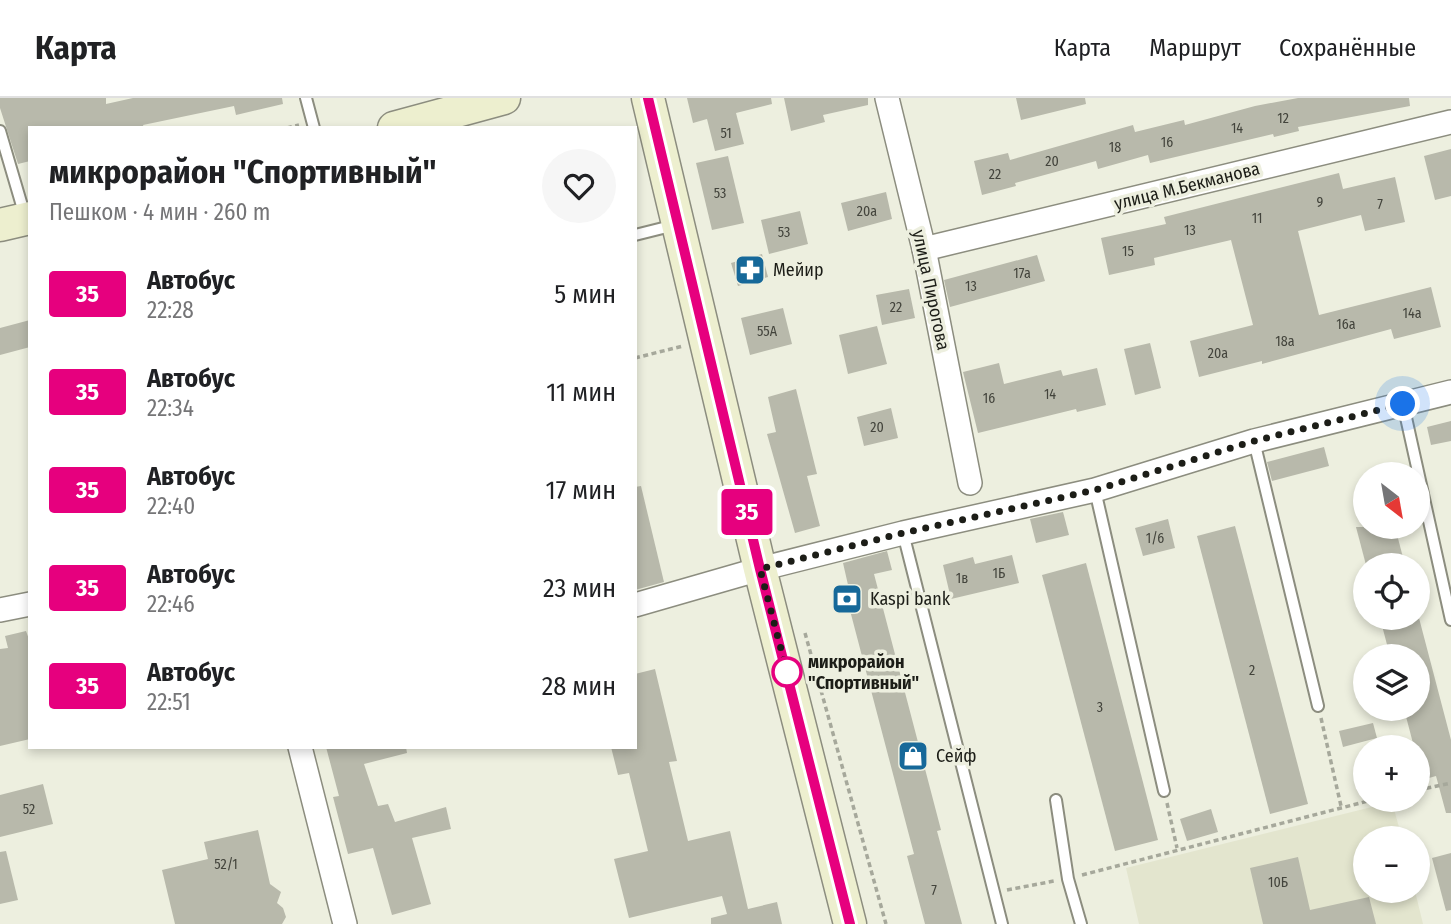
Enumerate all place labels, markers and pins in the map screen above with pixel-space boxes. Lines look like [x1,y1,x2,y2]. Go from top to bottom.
pharmacy icon: Мейир [733,253,767,287]
place label: Мейир [773,259,824,281]
bank icon: Kaspi bank [830,582,864,616]
place label: Kaspi bank [870,588,951,610]
place label: микрорайон "Спортивный" [808,651,919,694]
marker: микрорайон "Спортивный" [772,657,802,687]
shop icon: Сейф [896,739,930,773]
place label: Сейф [936,745,977,767]

